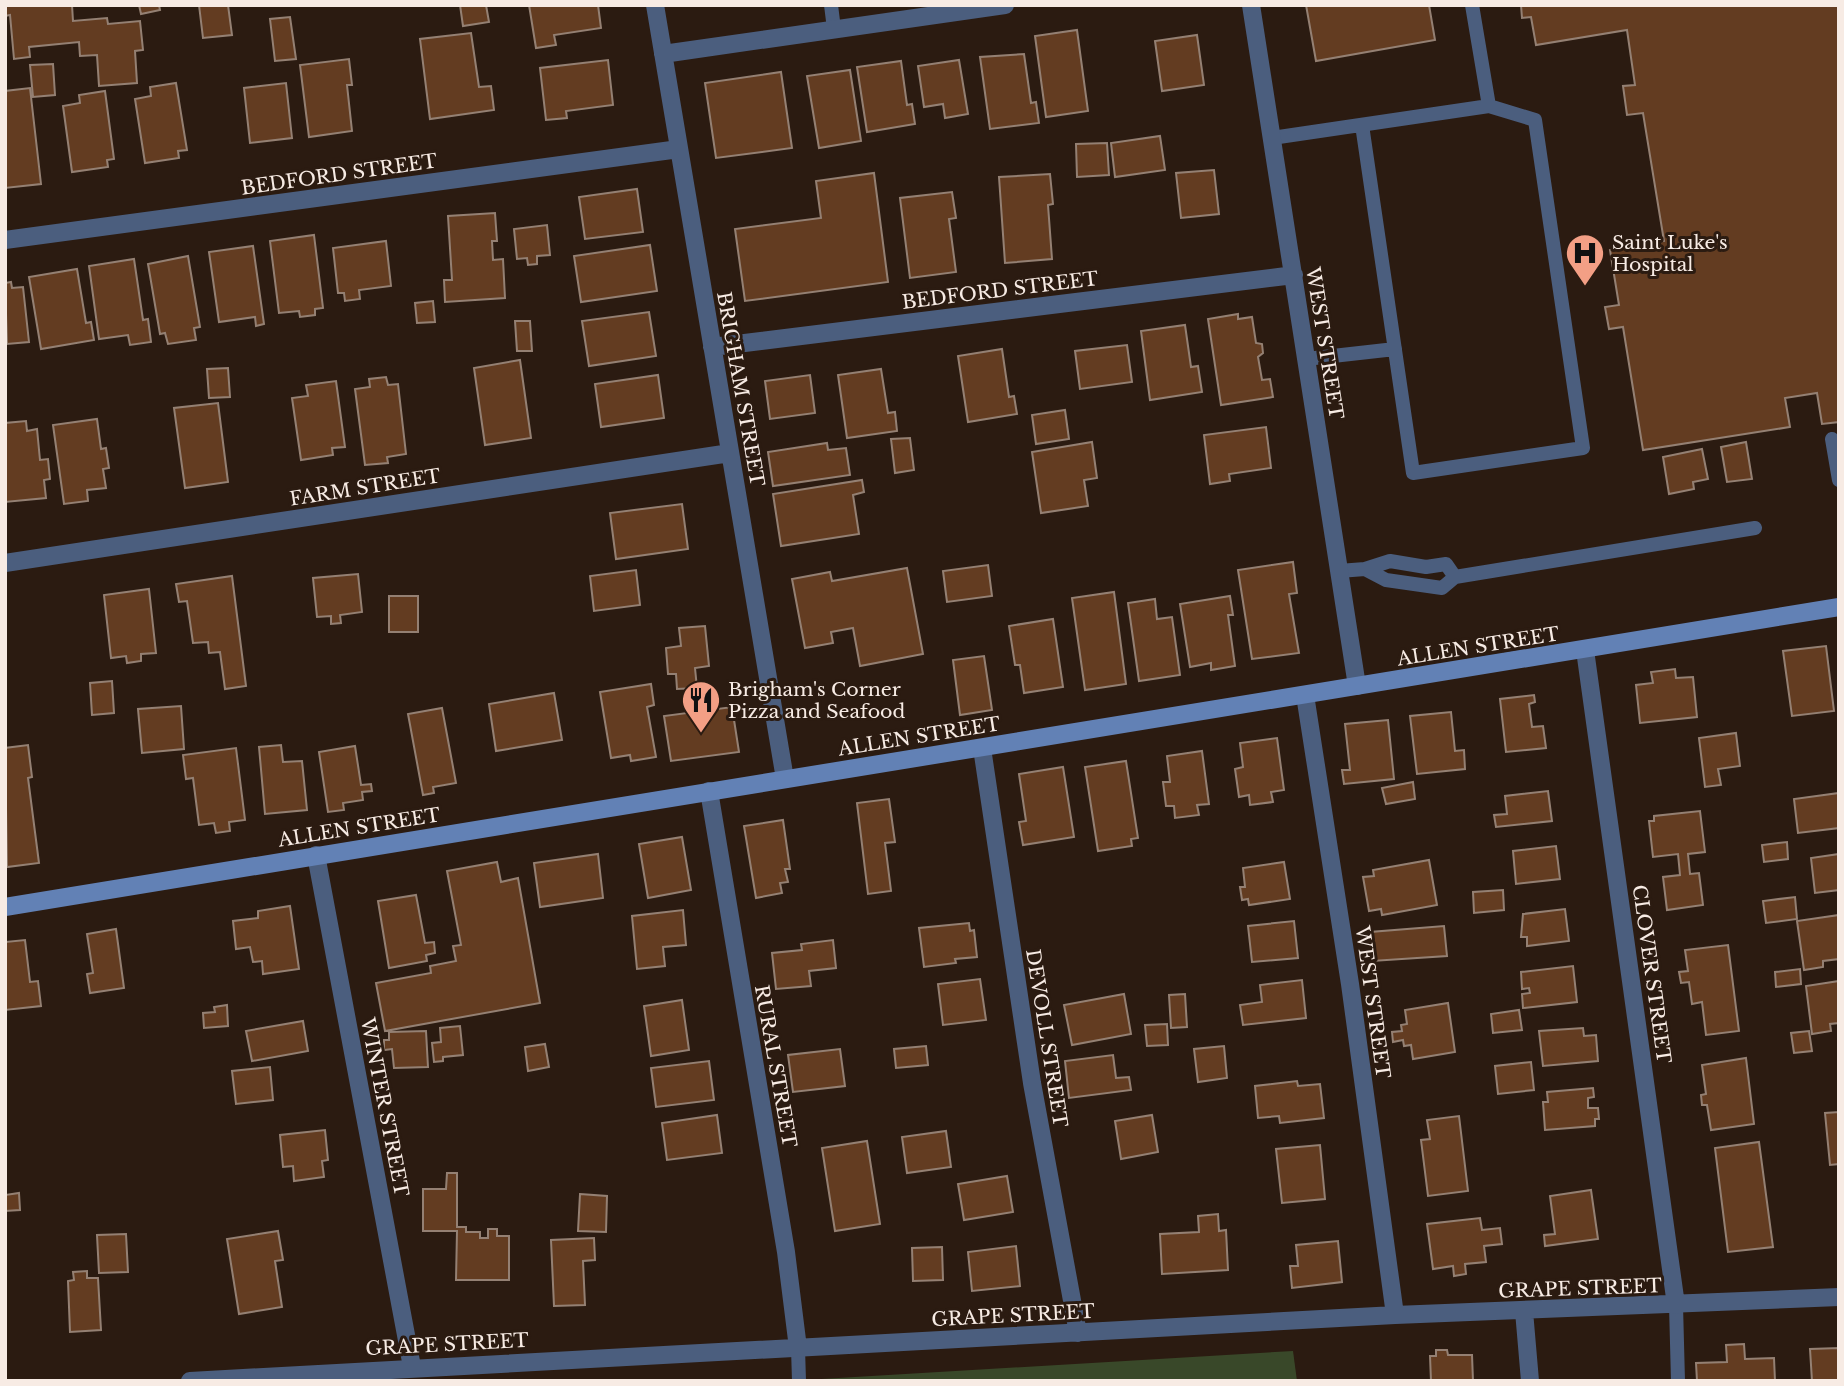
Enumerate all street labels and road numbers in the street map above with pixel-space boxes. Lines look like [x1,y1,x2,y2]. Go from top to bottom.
street label: BEDFORD STREET [240,149,439,200]
street label: WEST STREET [1301,264,1348,421]
street label: BEDFORD STREET [901,267,1100,314]
street label: BRIGHAM STREET [712,290,769,488]
street label: FARM STREET [288,464,442,511]
street label: ALLEN STREET [1394,622,1561,671]
street label: ALLEN STREET [835,712,1002,761]
street label: ALLEN STREET [275,803,442,852]
street label: CLOVER STREET [1628,883,1675,1065]
street label: WEST STREET [1350,923,1395,1080]
street label: DEVOLL STREET [1021,947,1072,1129]
street label: RURAL STREET [750,983,801,1149]
street label: WINTER STREET [356,1015,413,1198]
street label: GRAPE STREET [1498,1274,1662,1303]
street label: GRAPE STREET [931,1300,1095,1331]
street label: GRAPE STREET [365,1329,529,1360]

